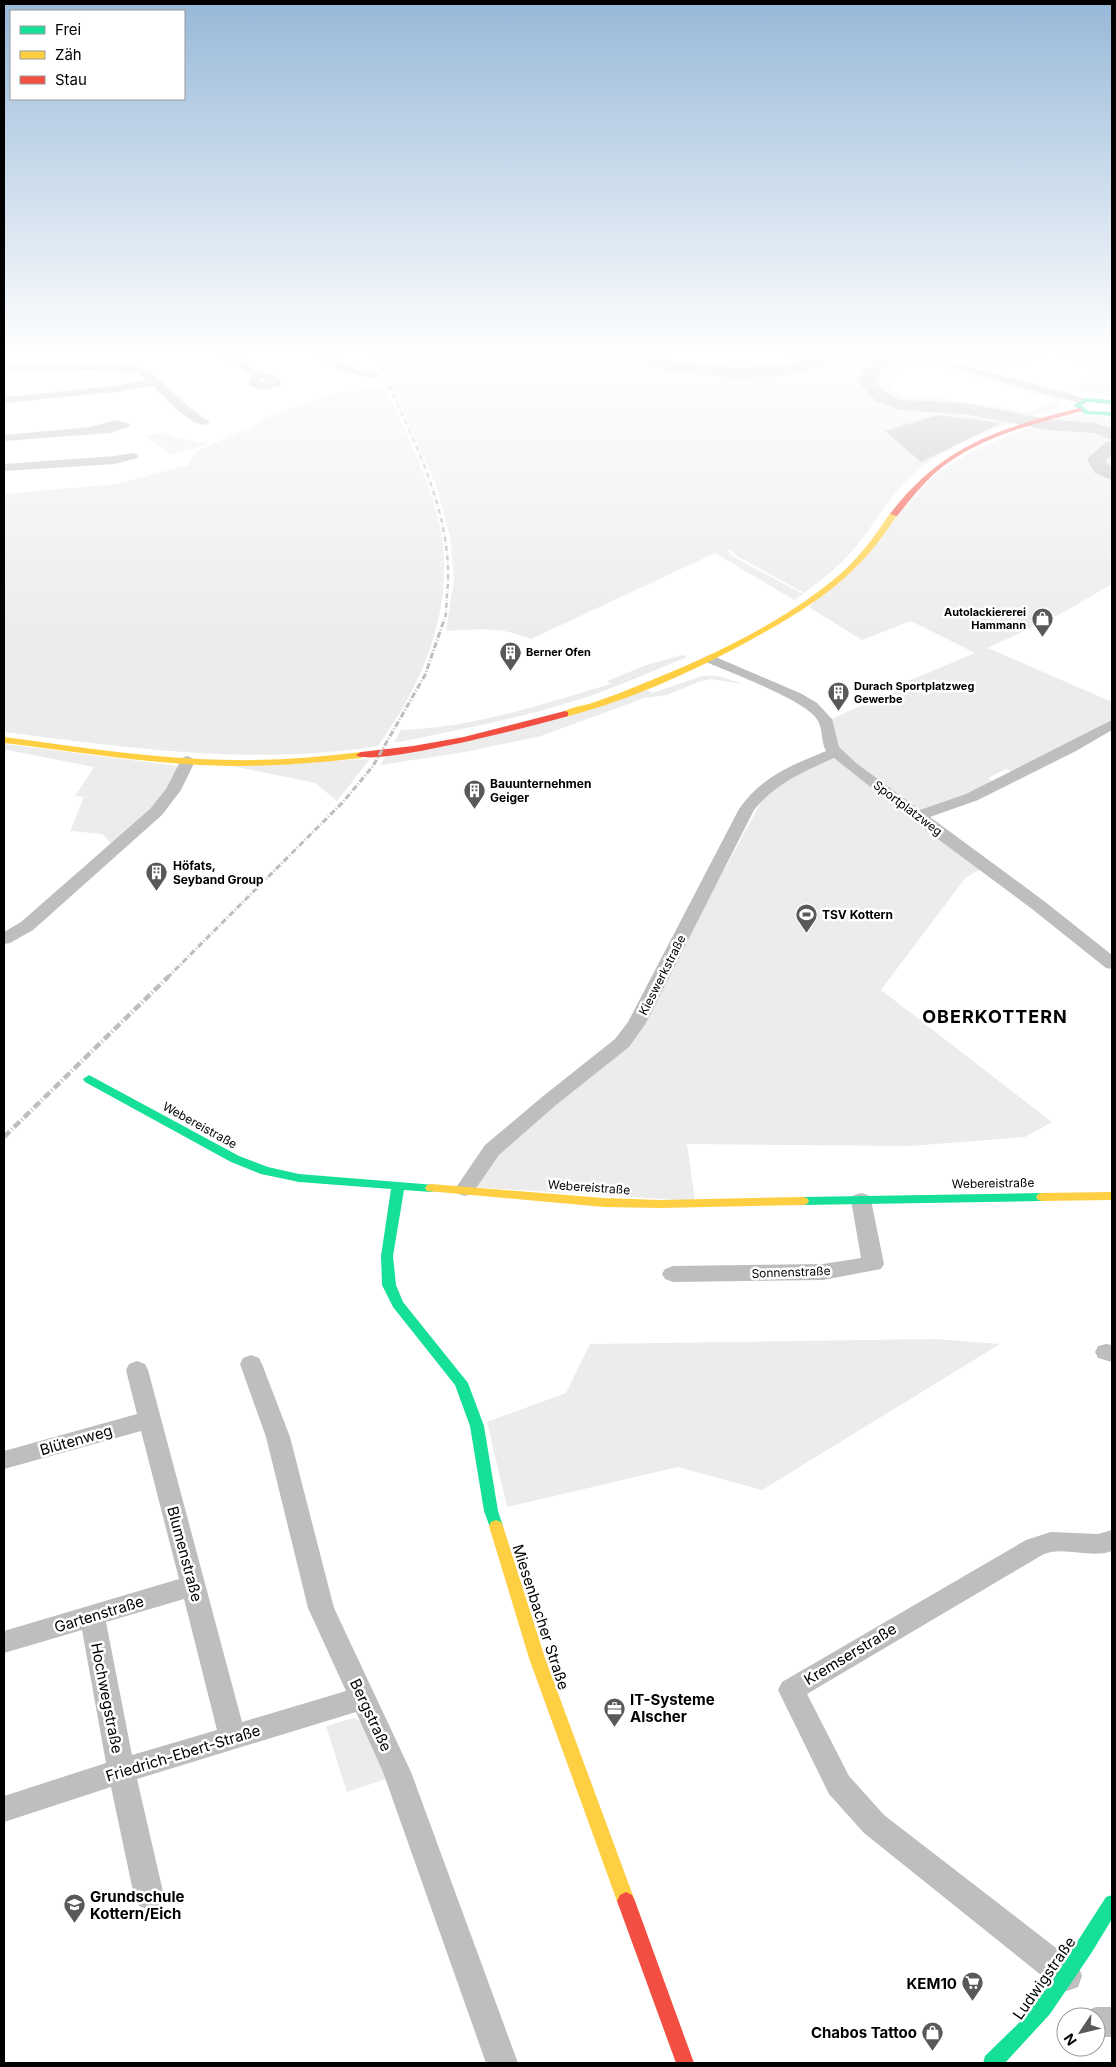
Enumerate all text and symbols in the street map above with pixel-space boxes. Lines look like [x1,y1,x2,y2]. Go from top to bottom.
legend [10,10,185,100]
text: Frei [55,20,81,39]
text: Zäh [55,45,82,64]
text: Stau [55,70,87,89]
place label: Autolackiererei Hammann [944,605,1026,632]
shop icon: Autolackiererei Hammann [1030,606,1054,637]
building icon: Berner Ofen [498,640,522,671]
place label: Berner Ofen [526,645,591,659]
place label: Durach Sportplatzweg Gewerbe [854,679,974,706]
building icon: Durach Sportplatzweg Gewerbe [826,680,850,711]
place label: Bauunternehmen Geiger [490,776,591,805]
street label: Sportplatzweg [871,777,945,839]
building icon: Bauunternehmen Geiger [462,778,486,809]
place label: Höfats, Seyband Group [173,858,264,887]
building icon: Höfats, Seyband Group [145,860,169,891]
sports icon: TSV Kottern [794,902,818,933]
place label: TSV Kottern [822,907,893,922]
street label: Kieswerkstraße [635,932,689,1018]
district label: OBERKOTTERN [922,1006,1068,1027]
street label: Webereistraße [160,1098,240,1152]
street label: Webereistraße [952,1175,1034,1191]
street label: Webereistraße [547,1177,631,1197]
street label: Sonnenstraße [751,1263,831,1281]
street label: Blütenweg [38,1421,114,1459]
street label: Blumenstraße [163,1504,207,1604]
street label: Miesenbacher Straße [509,1542,573,1692]
street label: Gartenstraße [52,1591,146,1637]
street label: Kremserstraße [800,1619,900,1689]
street label: Hochwegstraße [87,1641,127,1755]
street label: Bergstraße [346,1676,396,1754]
place label: IT-Systeme Alscher [630,1690,715,1726]
office icon: IT-Systeme Alscher [602,1696,626,1727]
street label: Friedrich-Ebert-Straße [103,1720,263,1786]
place label: Grundschule Kottern/Eich [90,1887,184,1923]
school or university icon: Grundschule Kottern/Eich [62,1893,86,1924]
street label: Ludwigstraße [1009,1933,1079,2023]
supermarket icon: KEM10 [961,1971,985,2002]
place label: KEM10 [907,1974,957,1993]
north arrow [1056,2007,1106,2057]
shop icon: Chabos Tattoo [921,2020,945,2051]
place label: Chabos Tattoo [811,2023,917,2042]
text: N [1060,2030,1080,2049]

